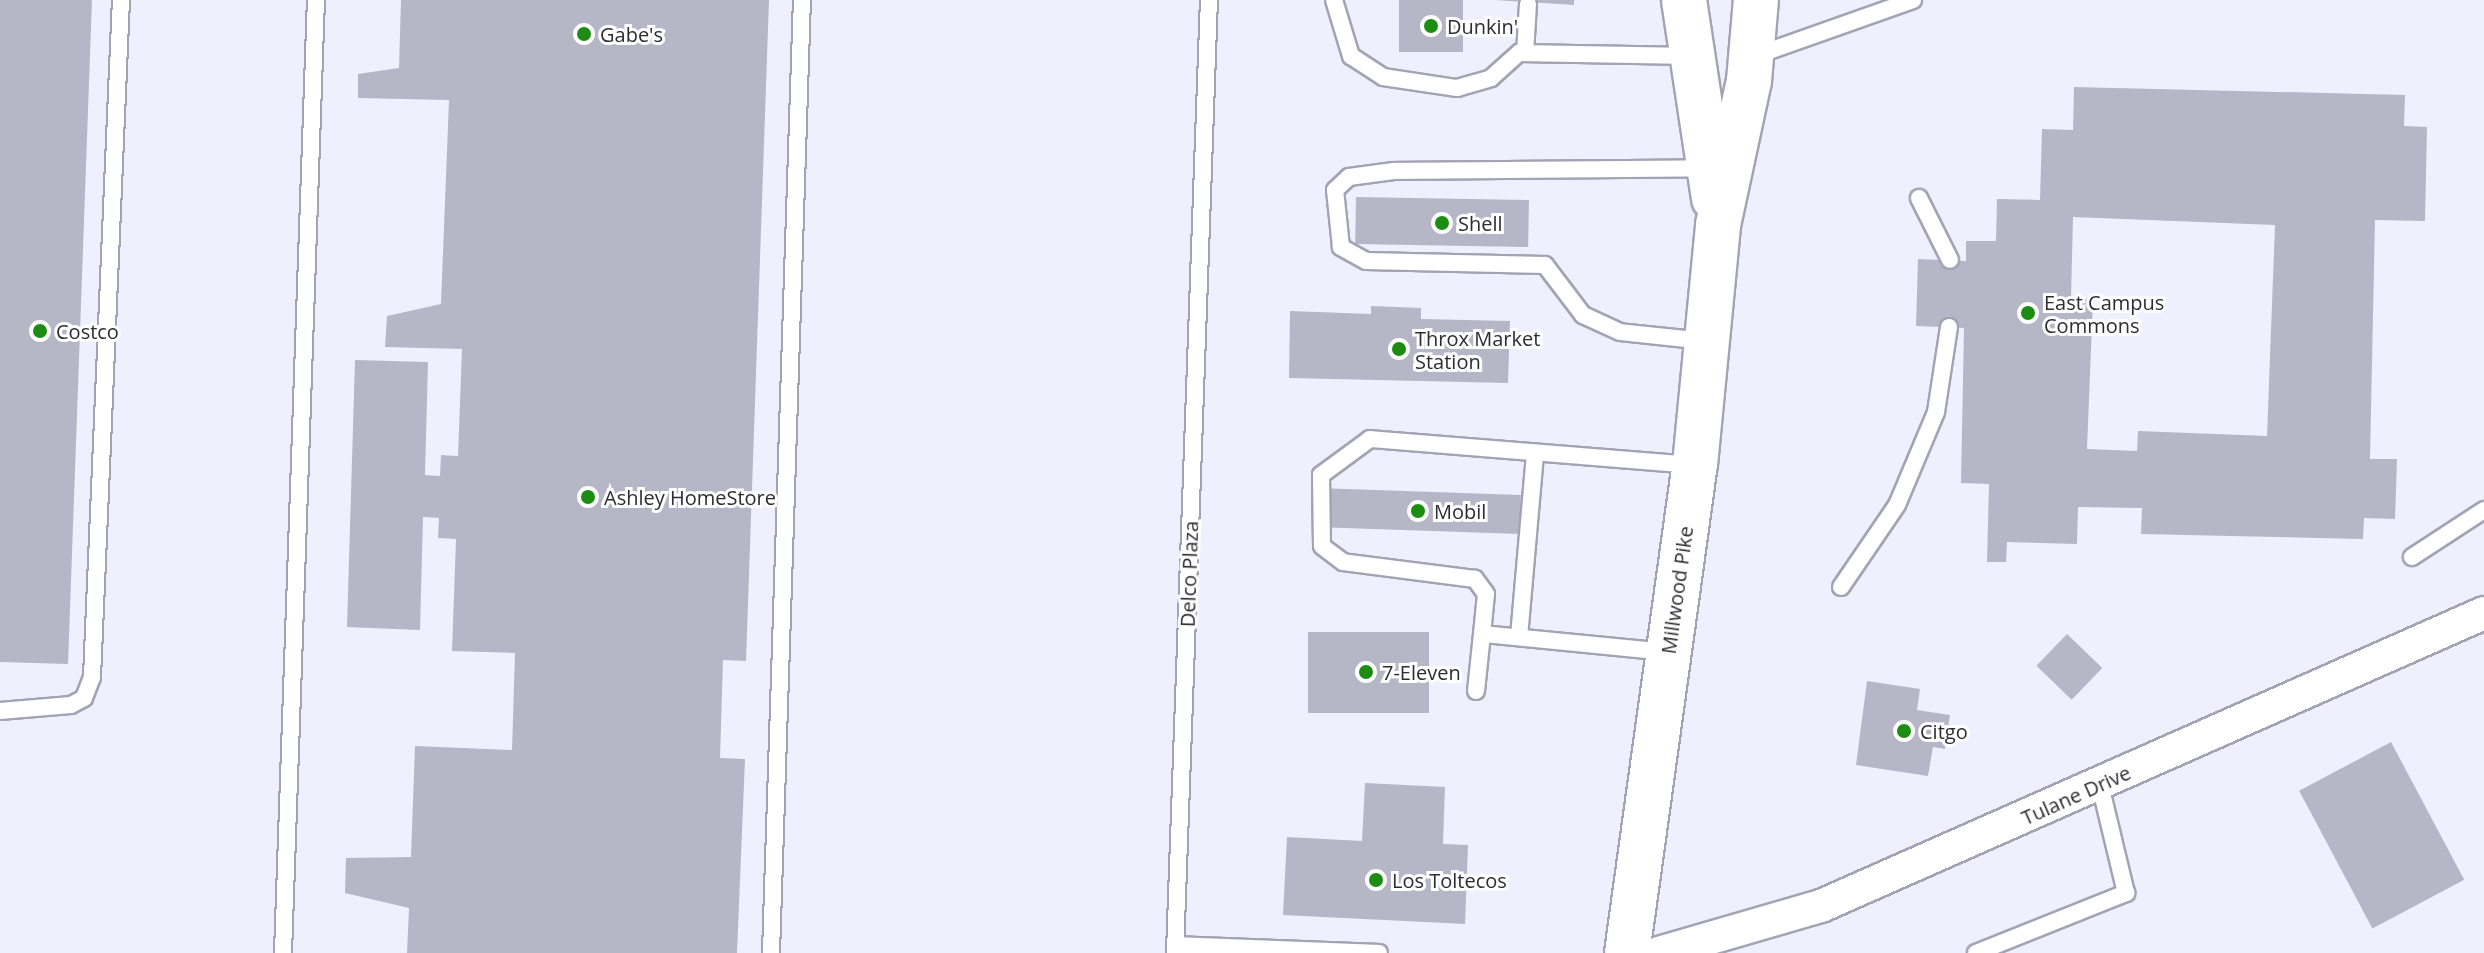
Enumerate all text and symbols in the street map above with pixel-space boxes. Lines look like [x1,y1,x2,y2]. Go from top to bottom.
place label: Dunkin' [1447,14,1518,38]
marker: Dunkin' [1422,17,1440,35]
place label: Gabe's [600,22,663,46]
marker: Gabe's [575,25,593,43]
place label: Shell [1458,211,1503,235]
marker: Shell [1433,214,1451,232]
place label: East Campus Commons [2044,290,2164,337]
marker: East Campus Commons [2019,304,2037,322]
place label: Costco [56,319,119,343]
marker: Costco [31,322,49,340]
place label: Throx Market Station [1415,326,1540,373]
marker: Throx Market Station [1390,340,1408,358]
place label: Ashley HomeStore [604,485,776,509]
marker: Ashley HomeStore [579,488,597,506]
place label: Mobil [1434,499,1486,523]
marker: Mobil [1409,502,1427,520]
street label: Delco Plaza [1175,520,1203,628]
street label: Millwood Pike [1656,524,1698,656]
place label: 7-Eleven [1382,660,1461,684]
marker: 7-Eleven [1357,663,1375,681]
place label: Citgo [1920,719,1968,743]
marker: Citgo [1895,722,1913,740]
street label: Tulane Drive [2018,760,2134,830]
place label: Los Toltecos [1392,868,1507,892]
marker: Los Toltecos [1367,871,1385,889]

